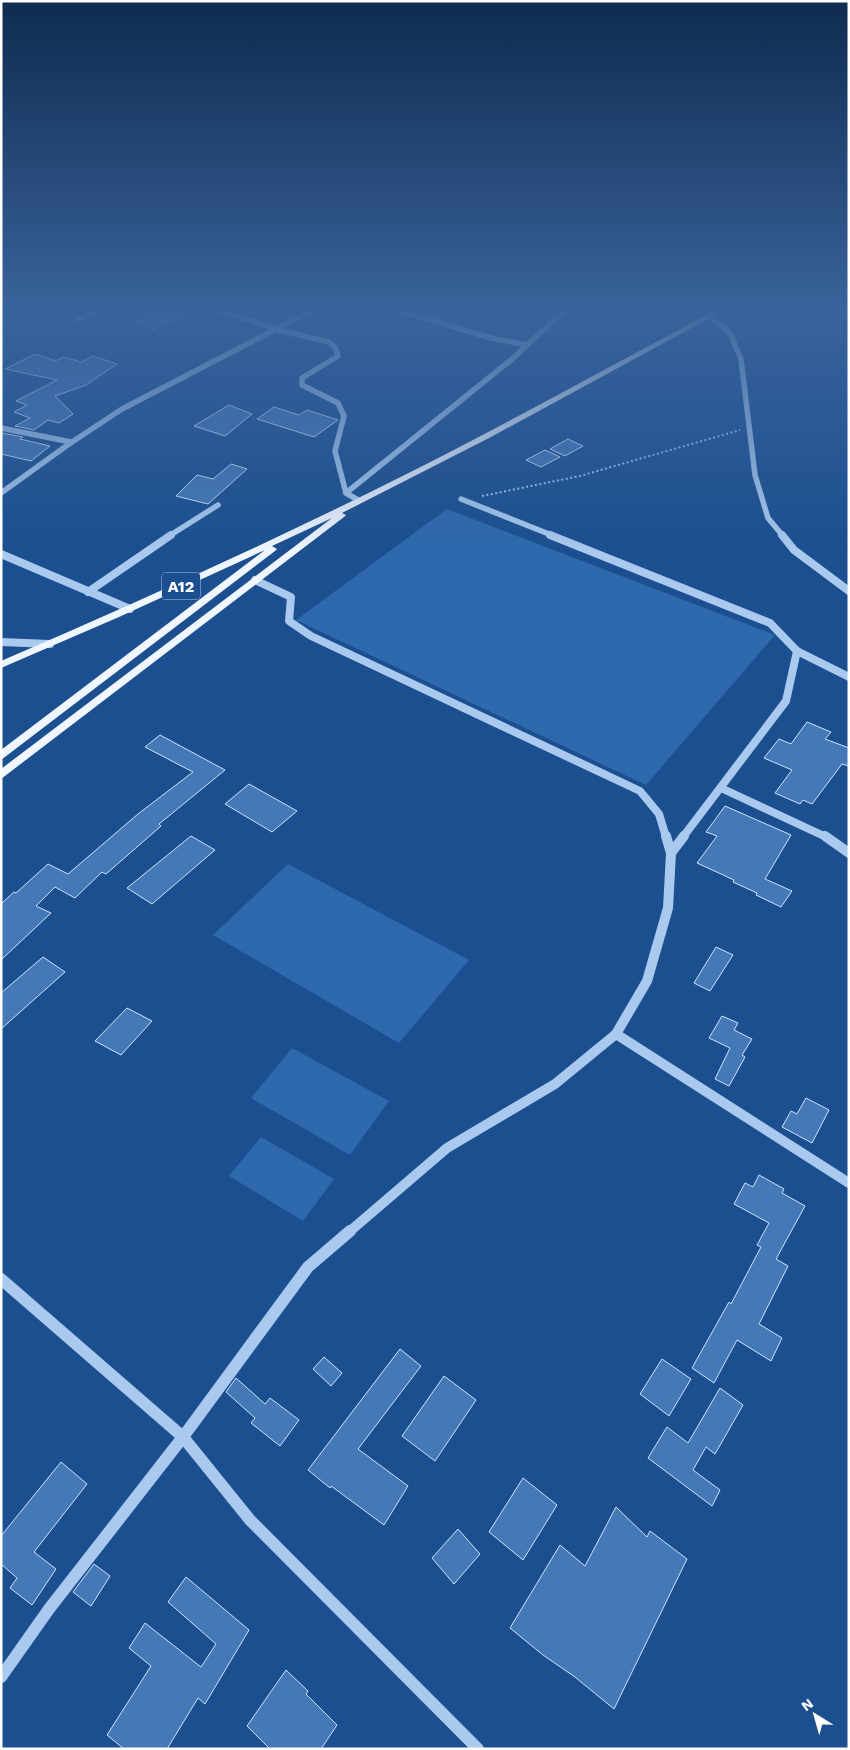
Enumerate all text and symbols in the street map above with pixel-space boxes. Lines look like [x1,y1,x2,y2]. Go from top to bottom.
road number: A12 [162,572,200,600]
north arrow [790,1690,840,1740]
text: N [798,1695,816,1714]

